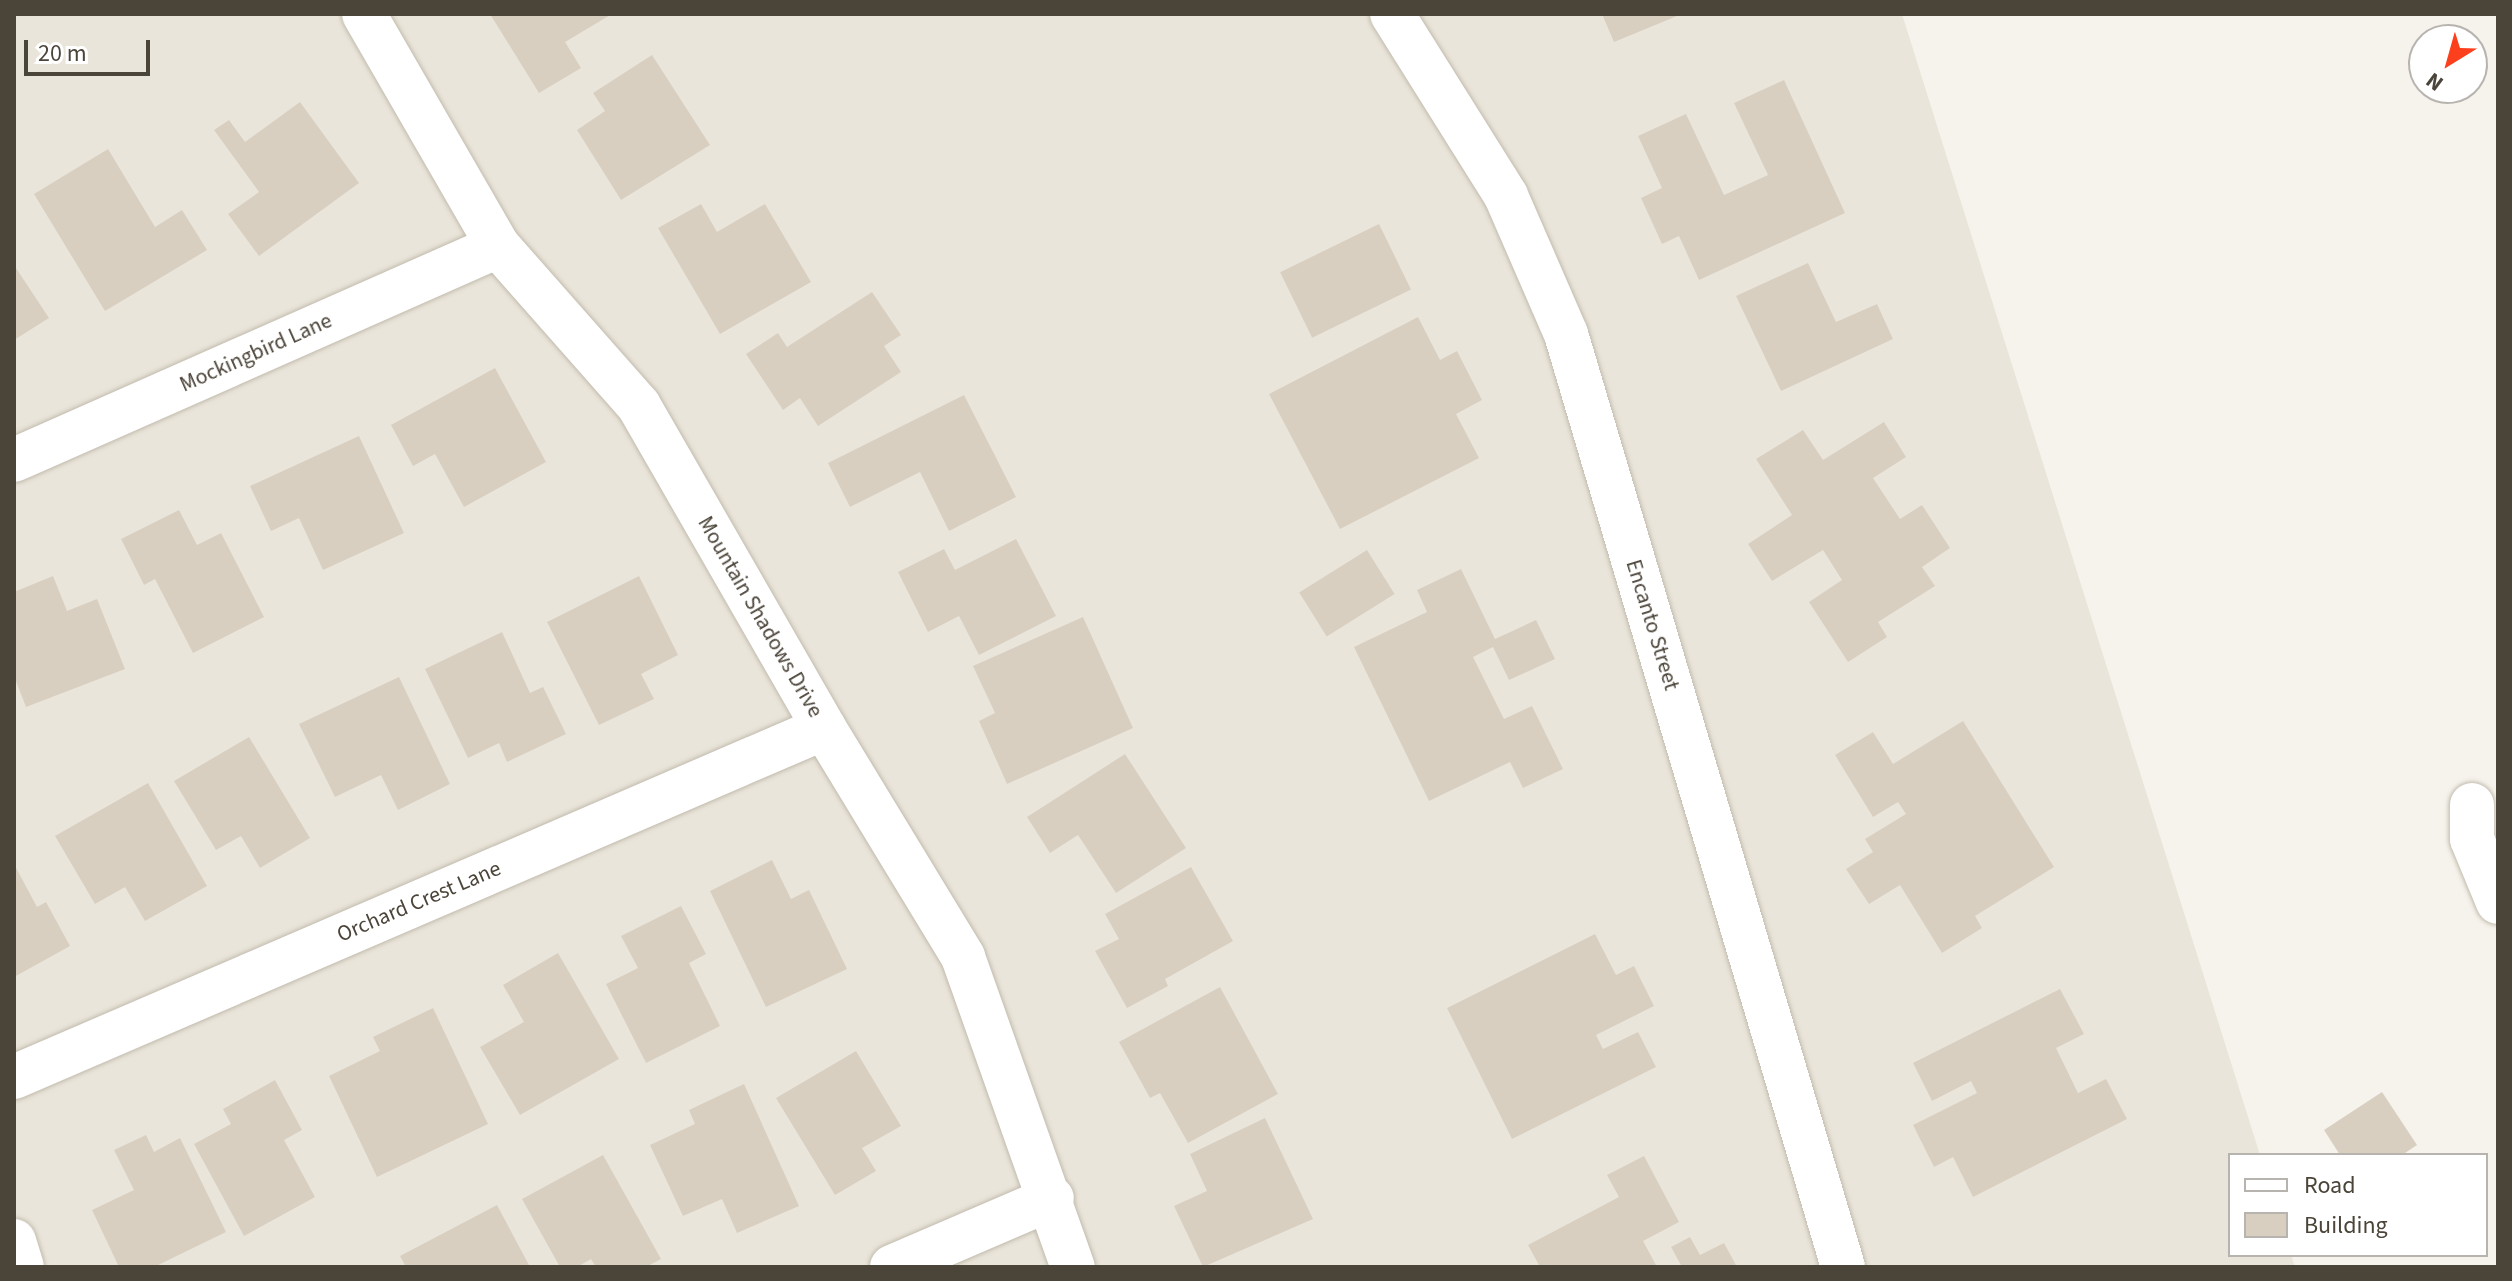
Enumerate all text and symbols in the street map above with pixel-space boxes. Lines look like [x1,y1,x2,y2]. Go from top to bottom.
scale bar [28,24,154,74]
north arrow [2408,24,2488,104]
text: 20 m [38,36,87,71]
text: N [2419,64,2450,99]
street label: Mockingbird Lane [176,308,336,398]
street label: Mountain Shadows Drive [692,512,828,722]
street label: Encanto Street [1620,557,1684,693]
street label: Orchard Crest Lane [333,856,505,948]
legend [2228,1153,2488,1257]
text: Road [2304,1168,2356,1203]
text: Building [2304,1208,2388,1243]

